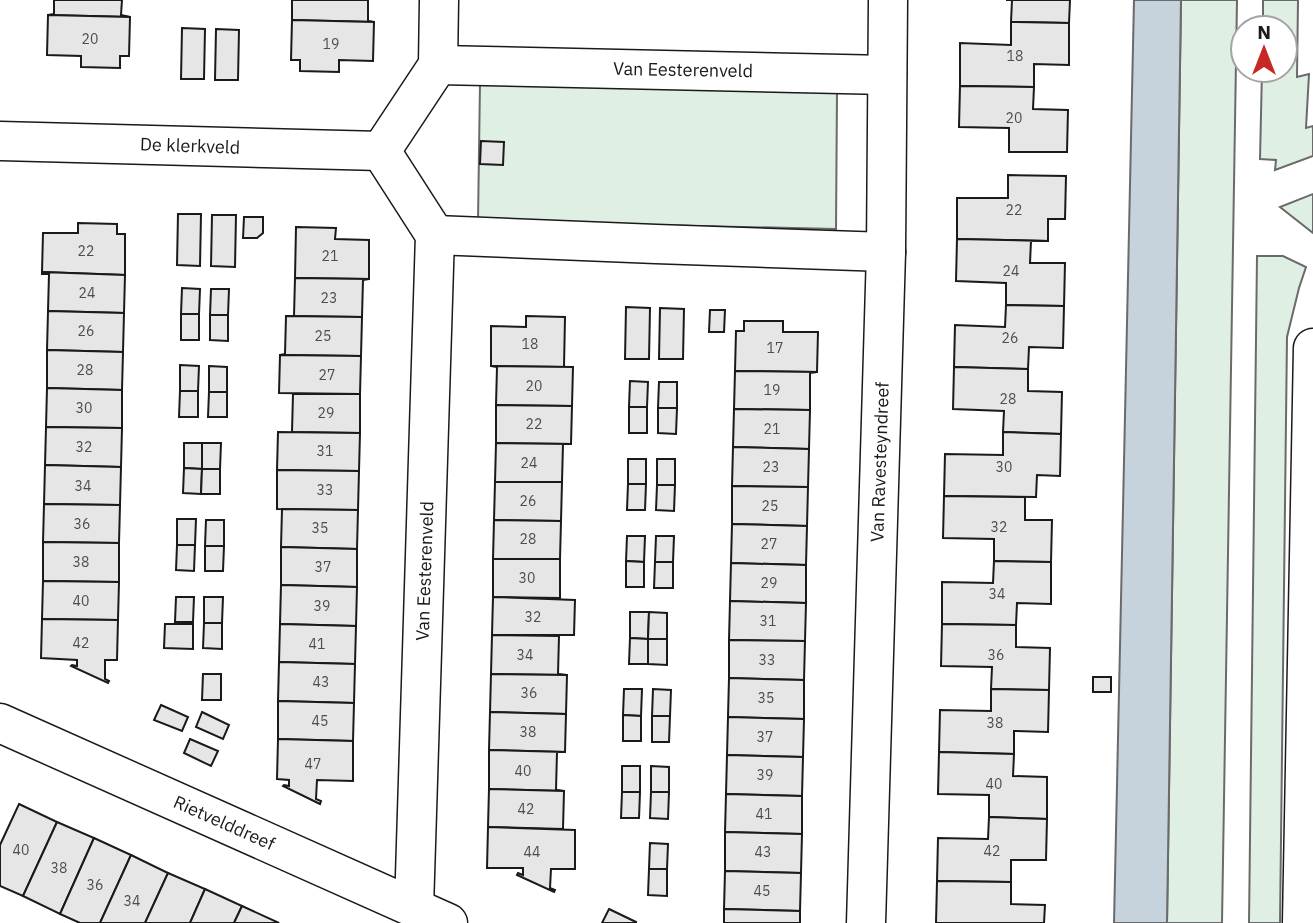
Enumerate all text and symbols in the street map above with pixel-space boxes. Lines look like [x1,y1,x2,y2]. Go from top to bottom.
north arrow [1229,14,1299,84]
text: N [1257,20,1271,44]
house number: 20 [82,30,98,48]
house number: 19 [323,35,339,53]
house number: 18 [1007,47,1023,65]
street label: Van Eesterenveld [613,57,753,82]
house number: 20 [1006,109,1022,127]
street label: De klerkveld [140,132,241,159]
house number: 22 [1006,201,1022,219]
house number: 22 [78,242,94,260]
house number: 21 [322,247,338,265]
house number: 24 [1003,262,1019,280]
house number: 24 [79,284,95,302]
house number: 23 [321,289,337,307]
house number: 26 [78,322,94,340]
house number: 25 [315,327,331,345]
house number: 26 [1002,329,1018,347]
house number: 18 [522,335,538,353]
house number: 17 [767,339,783,357]
house number: 28 [77,361,93,379]
house number: 27 [319,366,335,384]
house number: 20 [526,377,542,395]
house number: 19 [764,381,780,399]
street label: Van Ravesteyndreef [865,381,894,543]
house number: 28 [1000,390,1016,408]
house number: 30 [76,399,92,417]
house number: 29 [318,404,334,422]
house number: 22 [526,415,542,433]
house number: 21 [764,420,780,438]
house number: 32 [76,438,92,456]
house number: 31 [317,442,333,460]
house number: 24 [521,454,537,472]
house number: 23 [763,458,779,476]
house number: 30 [996,458,1012,476]
house number: 34 [75,477,91,495]
house number: 33 [317,481,333,499]
house number: 26 [520,492,536,510]
house number: 25 [762,497,778,515]
street label: Van Eesterenveld [411,501,438,641]
house number: 36 [74,515,90,533]
house number: 32 [991,518,1007,536]
house number: 35 [312,519,328,537]
house number: 28 [520,530,536,548]
house number: 27 [761,535,777,553]
house number: 38 [73,553,89,571]
house number: 37 [315,558,331,576]
house number: 30 [519,569,535,587]
house number: 29 [761,574,777,592]
house number: 34 [989,585,1005,603]
house number: 40 [73,592,89,610]
house number: 39 [314,597,330,615]
house number: 32 [525,608,541,626]
house number: 31 [760,612,776,630]
house number: 42 [73,634,89,652]
house number: 41 [309,635,325,653]
house number: 34 [517,646,533,664]
house number: 36 [988,646,1004,664]
house number: 33 [759,651,775,669]
house number: 43 [313,673,329,691]
house number: 36 [521,684,537,702]
house number: 35 [758,689,774,707]
house number: 45 [312,712,328,730]
house number: 38 [987,714,1003,732]
house number: 38 [520,723,536,741]
house number: 37 [757,728,773,746]
house number: 47 [305,755,321,773]
house number: 40 [515,762,531,780]
house number: 39 [757,766,773,784]
house number: 40 [986,775,1002,793]
street label: Rietvelddreef [170,790,279,855]
house number: 42 [518,800,534,818]
house number: 41 [756,805,772,823]
house number: 40 [13,841,29,859]
house number: 42 [984,842,1000,860]
house number: 44 [524,843,540,861]
house number: 43 [755,843,771,861]
house number: 38 [51,859,67,877]
house number: 36 [87,876,103,894]
house number: 45 [754,882,770,900]
house number: 34 [124,892,140,910]

